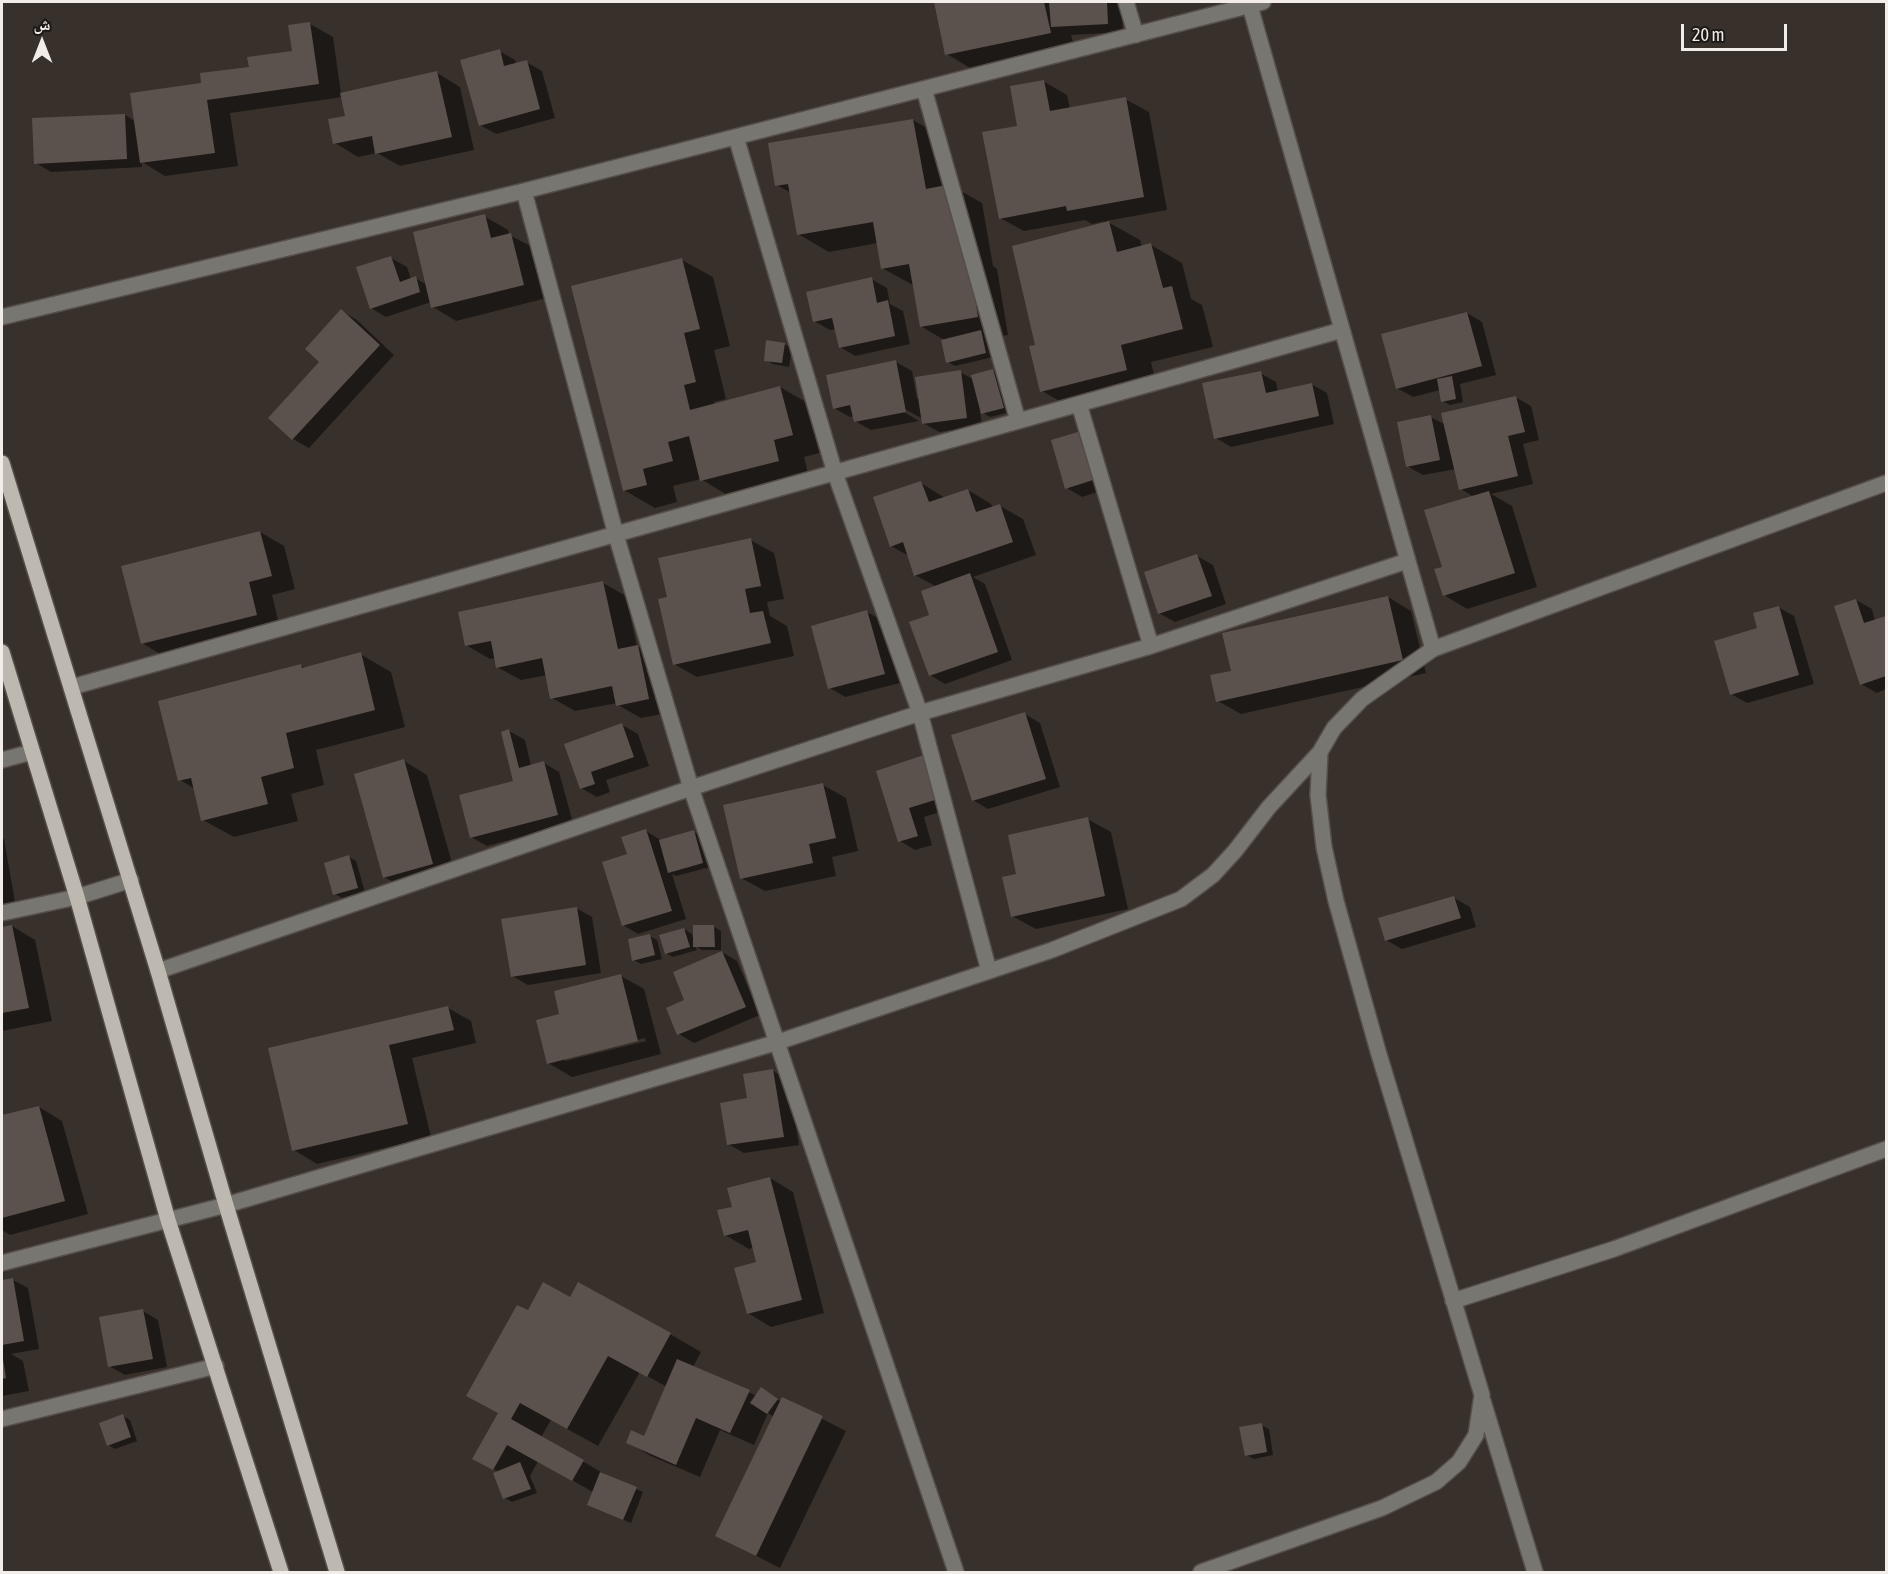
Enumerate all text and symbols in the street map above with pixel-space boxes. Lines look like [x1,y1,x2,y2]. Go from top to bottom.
north arrow [12,12,72,72]
scale bar [1684,12,1790,50]
text: ش [34,15,50,33]
text: 20 m [1692,24,1724,45]

